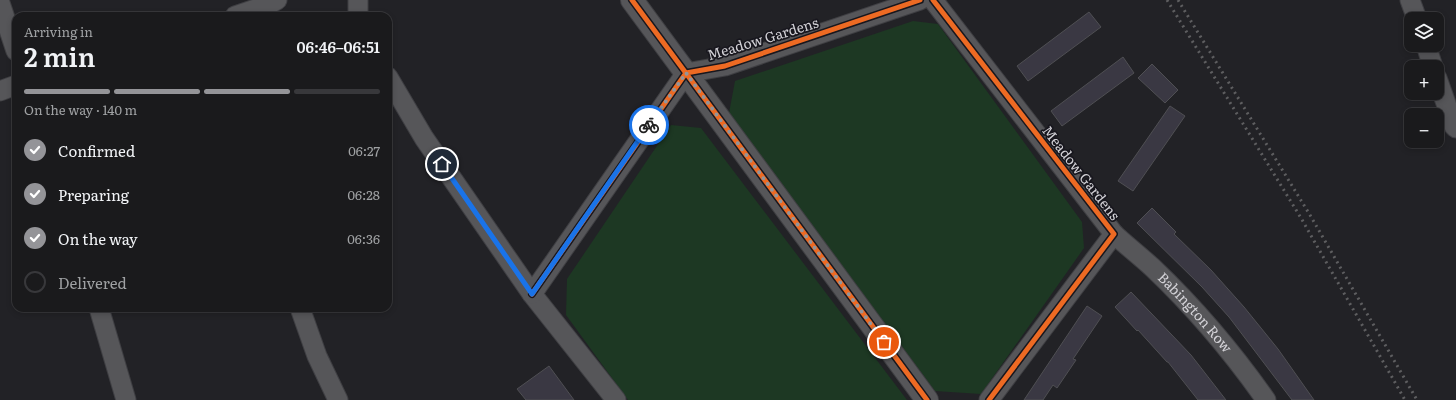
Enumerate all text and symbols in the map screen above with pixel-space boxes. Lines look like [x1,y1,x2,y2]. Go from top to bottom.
street label: Meadow Gardens [705,12,821,64]
map controls [1404,12,1444,148]
button: layers [1404,12,1444,52]
text: Arriving in [24,22,93,41]
text: 06:46–06:51 [297,35,380,58]
text: 2 min [24,36,95,75]
button: + [1404,60,1444,100]
text: On the way · 140 m [24,100,137,119]
courier [629,105,669,145]
button: − [1404,108,1444,148]
icon: bike [638,114,660,136]
street label: Meadow Gardens [1038,121,1125,224]
icon: check [24,139,46,161]
text: Confirmed [58,139,135,162]
text: 06:27 [348,141,380,160]
pin [425,147,459,181]
icon: home [431,153,453,175]
icon: check [24,183,46,205]
text: Preparing [58,183,129,206]
text: 06:28 [348,185,380,204]
icon: check [24,227,46,249]
text: On the way [58,227,138,250]
text: 06:36 [347,229,380,248]
street label: Babington Row [1154,267,1237,356]
text: Delivered [58,271,127,294]
pin [867,325,901,359]
icon: bag [873,331,895,353]

